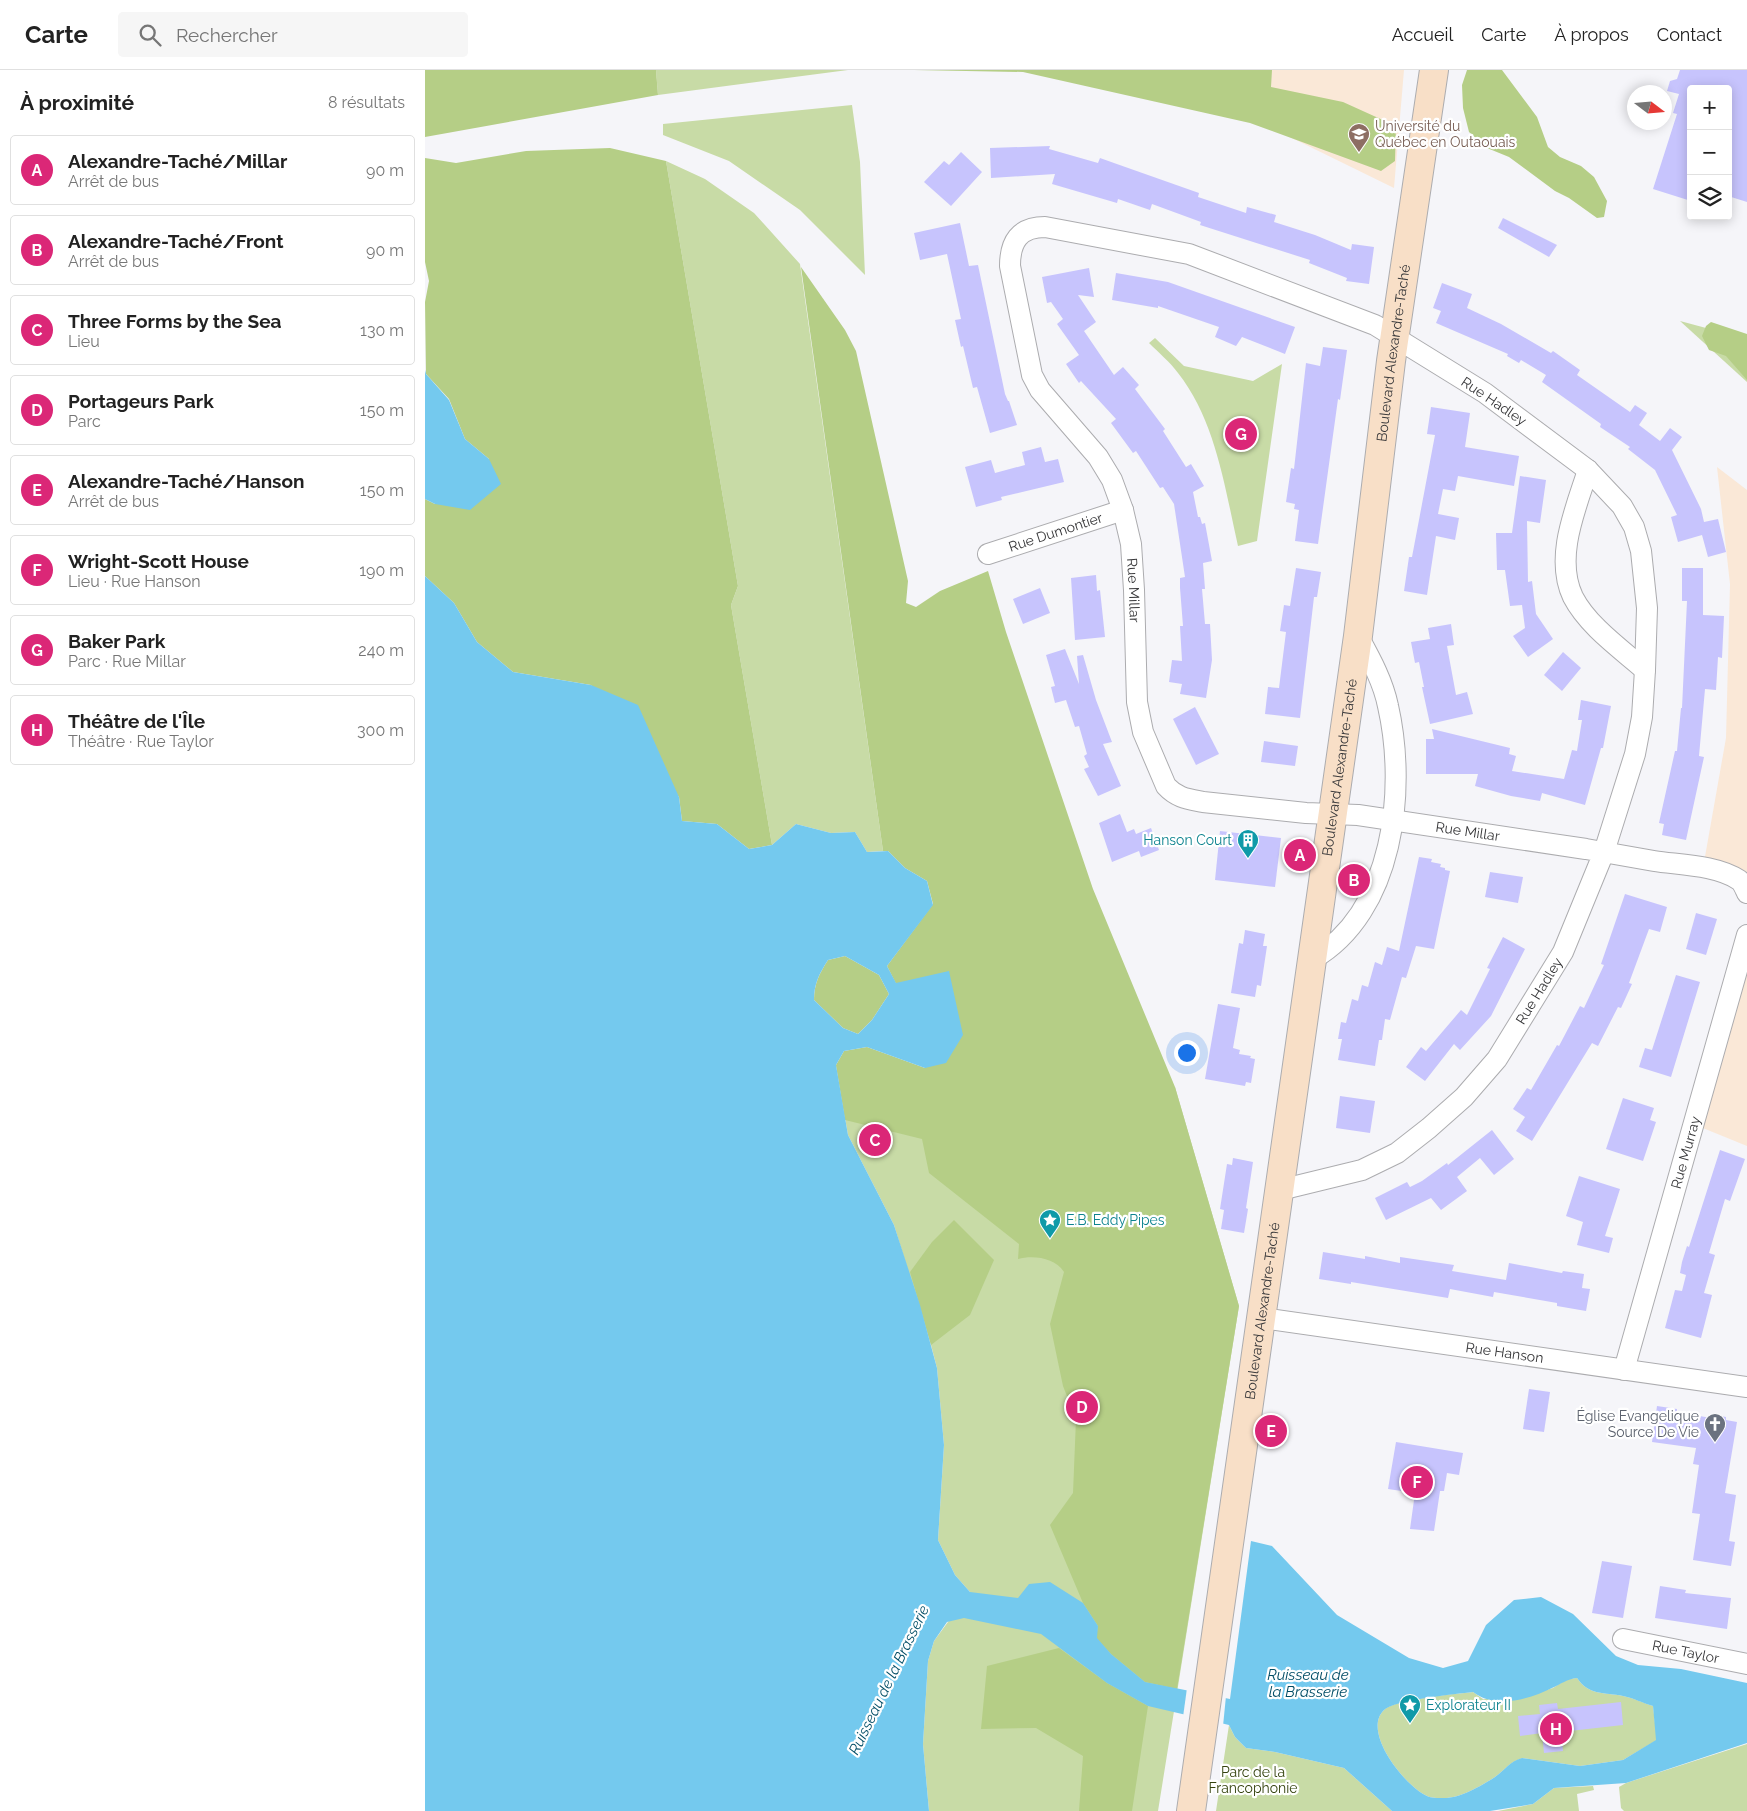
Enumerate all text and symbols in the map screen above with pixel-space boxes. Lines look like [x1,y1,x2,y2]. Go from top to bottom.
search box [118,12,468,57]
text: Carte [25,20,88,49]
icon: search [136,21,164,49]
text: Rechercher [176,24,278,46]
text: Accueil [1392,24,1453,45]
text: Carte [1481,24,1526,45]
text: À propos [1554,24,1629,45]
text: Contact [1657,24,1722,45]
north arrow [1627,85,1672,130]
map controls [1687,85,1732,220]
button: + [1687,85,1732,130]
text: À proximité [20,90,134,115]
text: 8 résultats [328,93,405,112]
place label: Université du Québec en Outaouais [1375,118,1516,150]
school or university icon: Université du Québec en Outaouais [1347,122,1371,153]
button: − [1687,130,1732,175]
text: Alexandre-Taché/Millar [68,150,287,172]
text: A [32,161,42,180]
text: 90 m [366,161,404,180]
text: Arrêt de bus [68,172,159,191]
button: layers [1687,175,1732,220]
text: Alexandre-Taché/Front [68,230,284,252]
text: B [32,241,42,260]
text: 90 m [366,241,404,260]
text: Arrêt de bus [68,252,159,271]
street label: Boulevard Alexandre-Taché [1373,263,1413,443]
text: Three Forms by the Sea [68,310,282,332]
text: C [32,321,42,340]
text: 130 m [360,321,404,340]
text: Lieu [68,332,100,351]
street label: Rue Hadley [1458,373,1530,429]
text: Portageurs Park [68,390,214,412]
text: D [31,401,43,420]
text: 150 m [360,401,404,420]
text: Parc [68,412,101,431]
pin: G [1225,415,1257,453]
text: Alexandre-Taché/Hanson [68,470,304,492]
text: E [32,481,42,500]
text: 150 m [360,481,404,500]
text: Arrêt de bus [68,492,159,511]
street label: Rue Dumontier [1007,509,1105,555]
text: Wright-Scott House [68,550,249,572]
street label: Rue Millar [1124,557,1143,623]
text: F [32,561,42,580]
text: 190 m [359,561,404,580]
text: Lieu · Rue Hanson [68,572,201,591]
text: Baker Park [68,630,165,652]
text: G [31,641,43,660]
text: 240 m [358,641,404,660]
text: Parc · Rue Millar [68,652,186,671]
street label: Boulevard Alexandre-Taché [1319,678,1360,857]
text: Théâtre de l'Île [68,710,205,732]
text: H [31,721,43,740]
text: 300 m [357,721,404,740]
text: Théâtre · Rue Taylor [68,732,214,751]
street label: Rue Millar [1435,819,1501,844]
building icon: Hanson Court [1236,828,1260,859]
place label: Hanson Court [1143,832,1232,848]
pin: A [1284,836,1316,874]
pin: B [1338,861,1370,899]
street label: Rue Hadley [1512,954,1566,1027]
your location [1174,1040,1200,1066]
street label: Rue Murray [1668,1114,1703,1191]
pin: C [859,1121,891,1159]
place icon: E.B. Eddy Pipes [1038,1208,1062,1239]
place label: E.B. Eddy Pipes [1066,1212,1165,1228]
street label: Boulevard Alexandre-Taché [1242,1221,1283,1401]
street label: Rue Hanson [1465,1339,1545,1366]
pin: D [1066,1388,1098,1426]
place label: Église Evangelique Source De Vie [1576,1407,1699,1440]
pin: E [1255,1412,1287,1450]
church icon: Église Evangelique Source De Vie [1703,1412,1727,1443]
pin: F [1401,1463,1433,1501]
water label: Ruisseau de la Brasserie [845,1602,933,1758]
street label: Rue Taylor [1651,1637,1721,1666]
water label: Ruisseau de la Brasserie [1267,1666,1349,1701]
place icon: Explorateur II [1398,1693,1422,1724]
place label: Explorateur II [1426,1697,1511,1713]
pin: H [1540,1710,1572,1748]
park label: Parc de la Francophonie [1209,1764,1297,1796]

